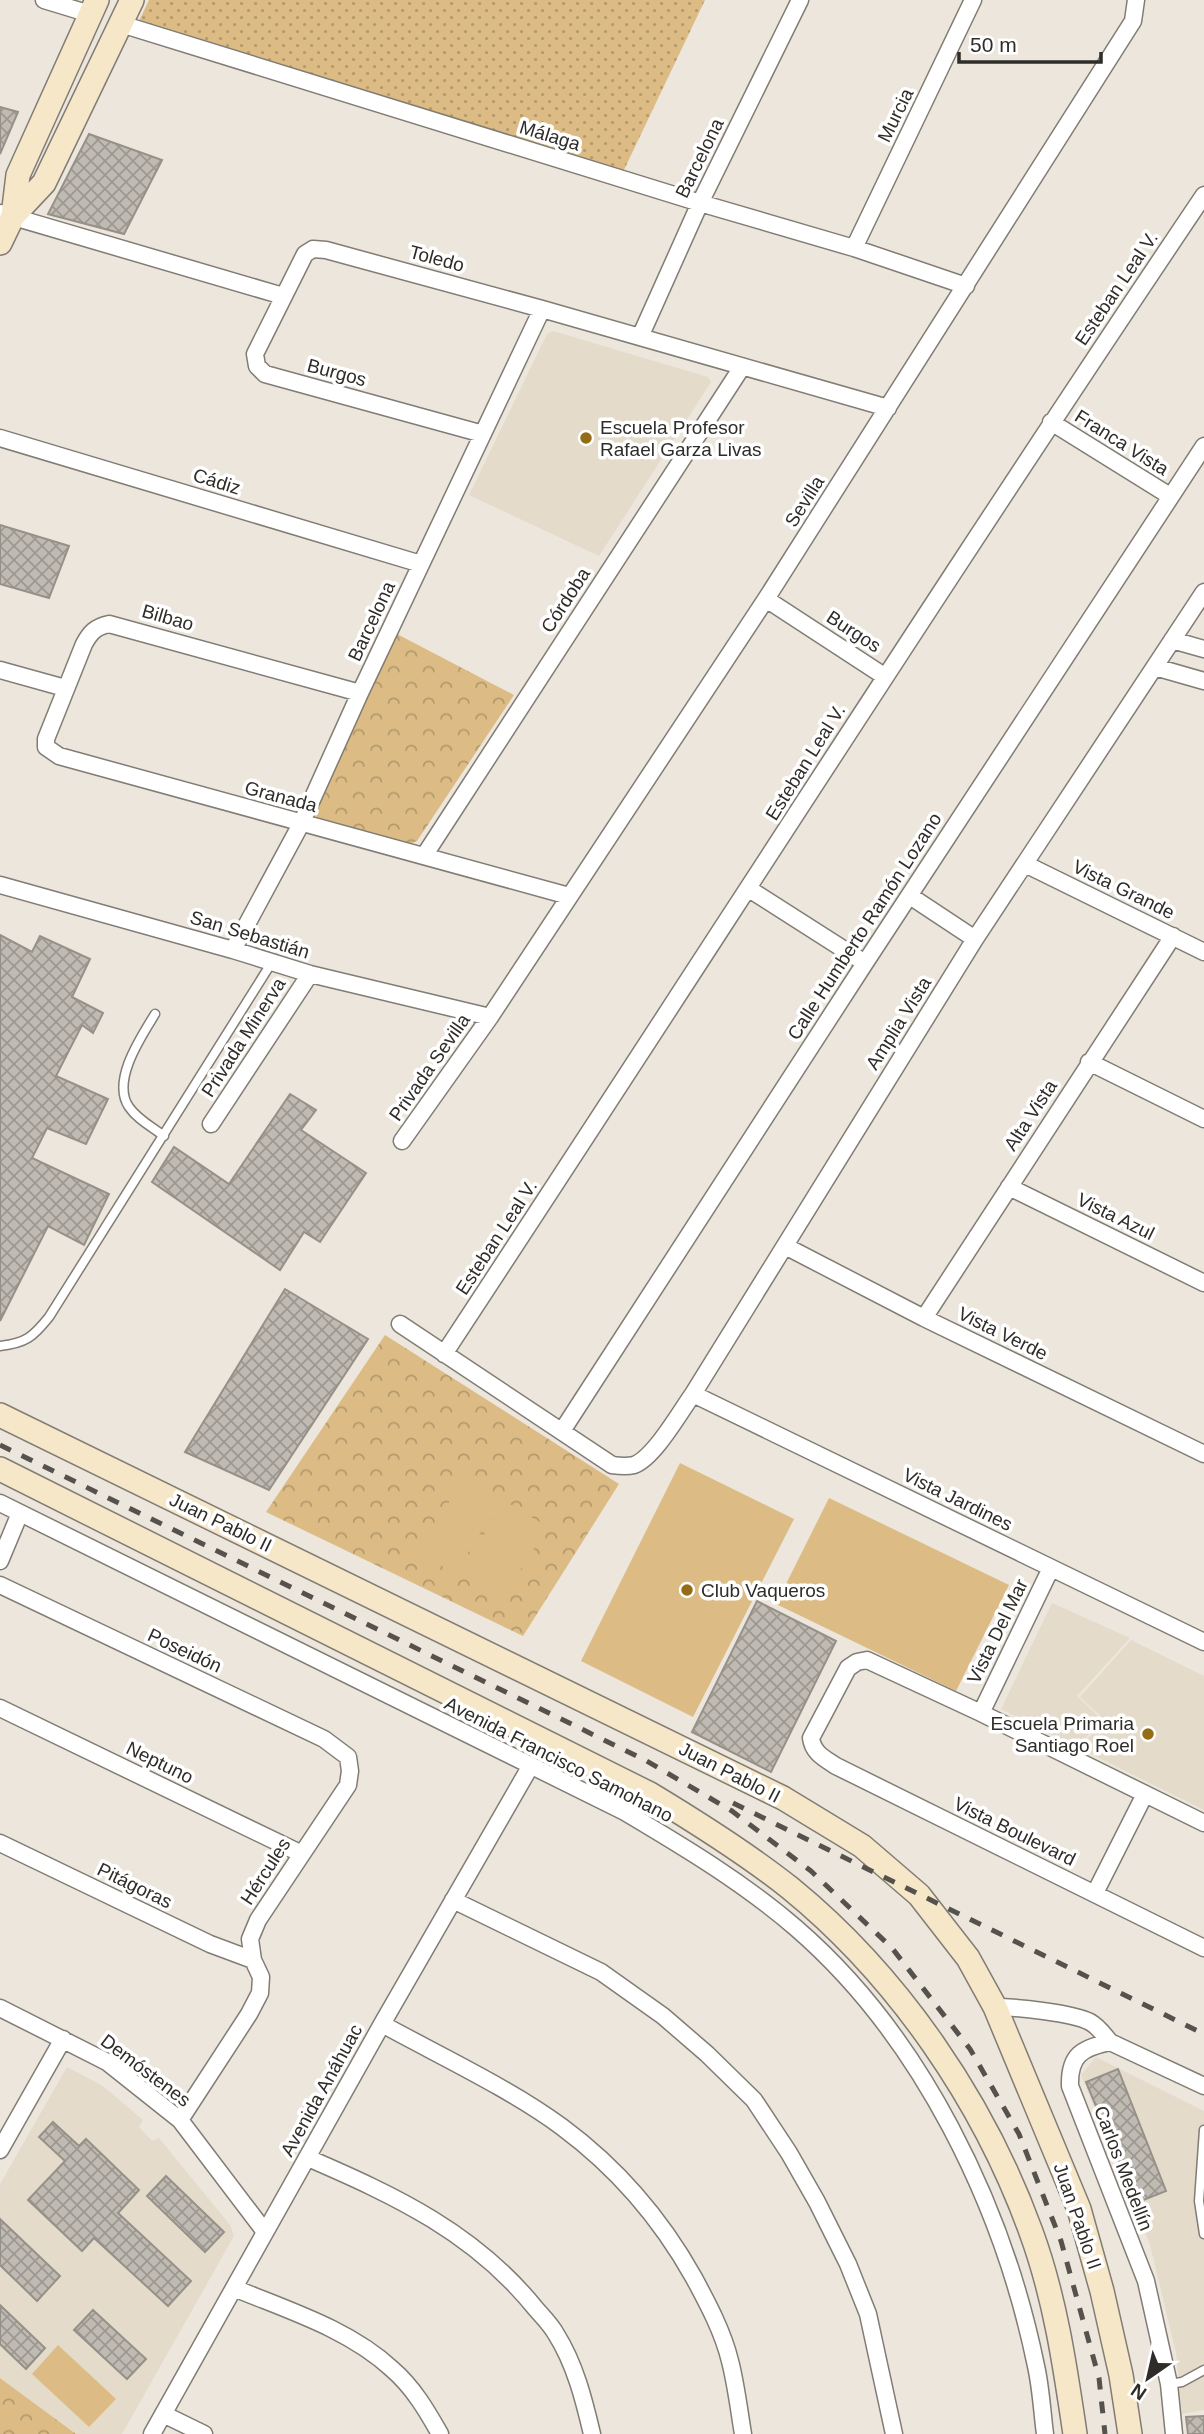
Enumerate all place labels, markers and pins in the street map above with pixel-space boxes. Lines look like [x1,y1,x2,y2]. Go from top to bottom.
place label: Escuela Profesor Rafael Garza Livas [600,417,762,460]
marker: Escuela Profesor Rafael Garza Livas [578,430,594,446]
place label: Club Vaqueros [701,1580,825,1601]
marker: Club Vaqueros [679,1582,695,1598]
place label: Escuela Primaria Santiago Roel [990,1713,1134,1756]
marker: Escuela Primaria Santiago Roel [1140,1726,1156,1742]

